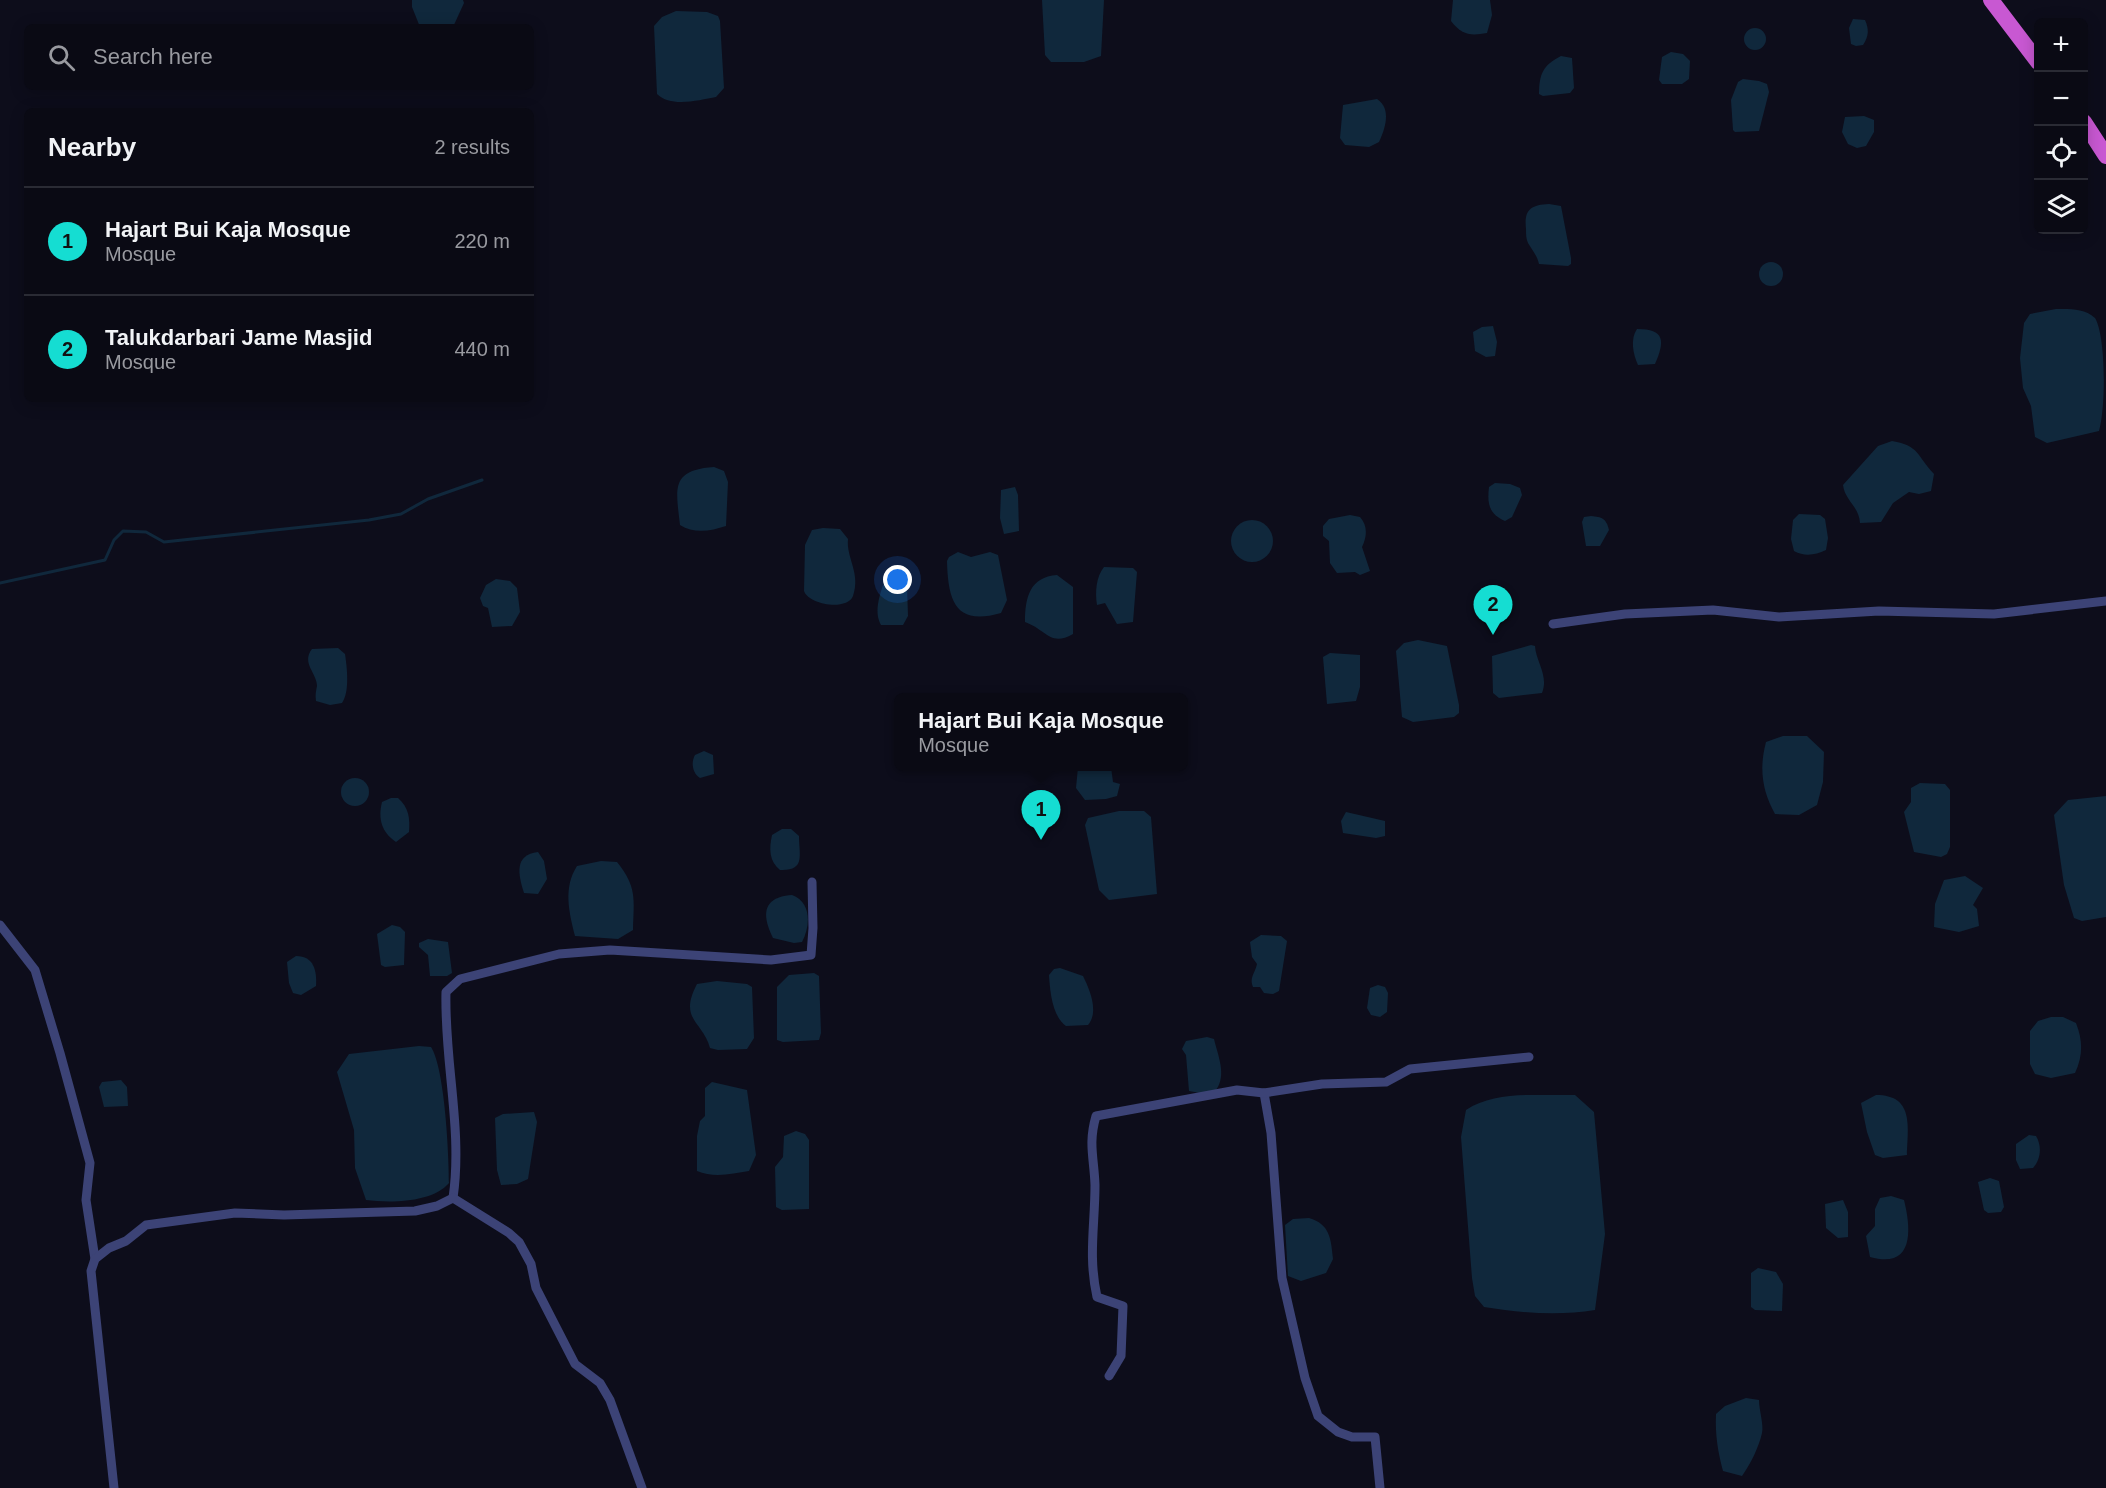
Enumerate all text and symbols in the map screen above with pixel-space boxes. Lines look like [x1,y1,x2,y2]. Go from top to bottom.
map controls [2034,18,2088,234]
button: + [2034,18,2088,72]
search box [24,24,534,90]
icon: search [45,41,78,74]
text: Search here [93,44,213,69]
button: − [2034,72,2088,126]
button: locate [2034,126,2088,180]
text: Nearby [48,132,136,162]
text: 2 results [434,136,510,158]
button: layers [2034,180,2088,234]
text: Hajart Bui Kaja Mosque [105,217,351,242]
text: 1 [62,230,73,252]
text: 220 m [454,230,510,252]
text: Mosque [105,243,176,265]
text: Talukdarbari Jame Masjid [105,325,372,350]
text: 2 [62,338,73,360]
text: 440 m [454,338,510,360]
text: Mosque [105,351,176,373]
your location [883,565,912,594]
pin: 2 [1474,586,1512,635]
popup [894,693,1188,771]
text: Hajart Bui Kaja Mosque [918,708,1164,733]
text: Mosque [918,734,989,756]
pin: 1 [1022,790,1060,840]

